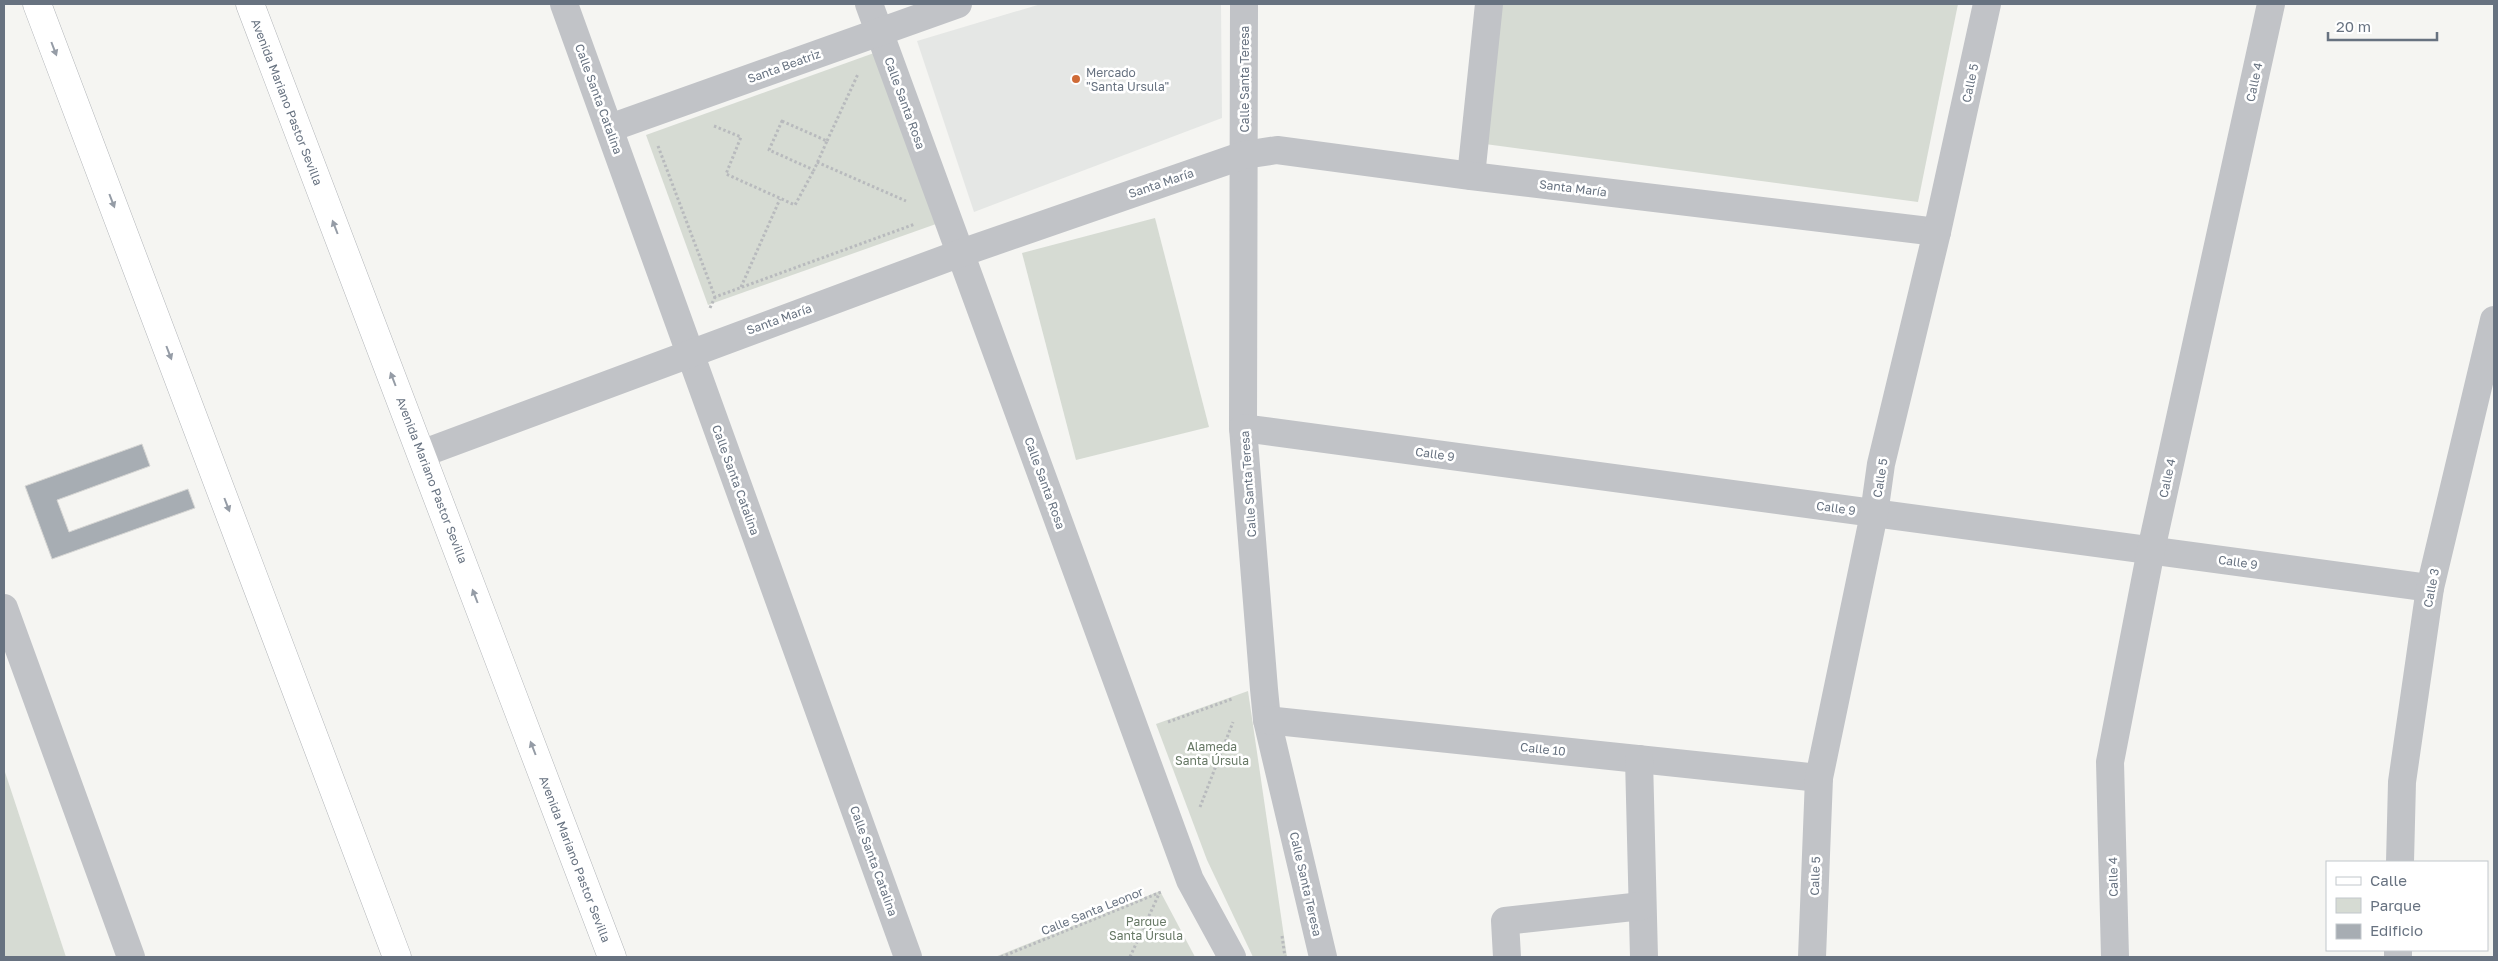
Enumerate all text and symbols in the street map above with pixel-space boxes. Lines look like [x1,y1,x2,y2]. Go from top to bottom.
scale bar [2328,10,2437,42]
street label: Avenida Mariano Pastor Sevilla [248,17,326,187]
text: 20 m [2336,17,2371,35]
street label: Calle Santa Teresa [1237,26,1252,132]
one-way arrow [51,42,58,57]
street label: Calle Santa Catalina [572,42,626,156]
street label: Santa Beatriz [745,46,823,86]
street label: Calle Santa Rosa [881,55,929,151]
street label: Calle 4 [2243,61,2265,103]
street label: Calle 5 [1959,62,1981,104]
place label: Mercado "Santa Ursula" [1086,65,1169,94]
marker: Mercado "Santa Ursula" [1070,73,1082,85]
street label: Santa María [1126,165,1196,201]
street label: Santa María [1538,176,1608,200]
one-way arrow [109,194,116,209]
one-way arrow [331,219,339,234]
street label: Santa María [744,300,814,338]
one-way arrow [166,346,173,361]
one-way arrow [389,371,397,386]
street label: Avenida Mariano Pastor Sevilla [393,395,471,565]
street label: Calle Santa Catalina [709,423,763,537]
street label: Calle Santa Teresa [1237,430,1259,538]
street label: Calle Santa Rosa [1021,435,1069,531]
street label: Calle 9 [1414,444,1456,464]
street label: Calle 5 [1870,457,1890,499]
street label: Calle 4 [2156,457,2178,499]
one-way arrow [223,498,231,513]
street label: Calle 9 [1815,498,1857,518]
street label: Calle 9 [2217,552,2259,572]
street label: Calle 3 [2420,567,2442,609]
one-way arrow [471,589,479,603]
park label: Alameda Santa Úrsula [1175,739,1249,768]
street label: Calle 10 [1519,739,1567,759]
one-way arrow [529,740,537,755]
street label: Avenida Mariano Pastor Sevilla [536,774,614,944]
street label: Calle Santa Catalina [847,804,901,918]
street label: Calle Santa Teresa [1287,830,1325,938]
street label: Calle 5 [1807,856,1823,896]
street label: Calle 4 [2105,857,2121,897]
legend [2326,861,2488,951]
text: Calle [2370,871,2407,889]
street label: Calle Santa Leonor [1039,884,1146,938]
text: Parque [2370,896,2421,914]
park label: Parque Santa Úrsula [1109,914,1183,943]
text: Edificio [2370,921,2423,939]

